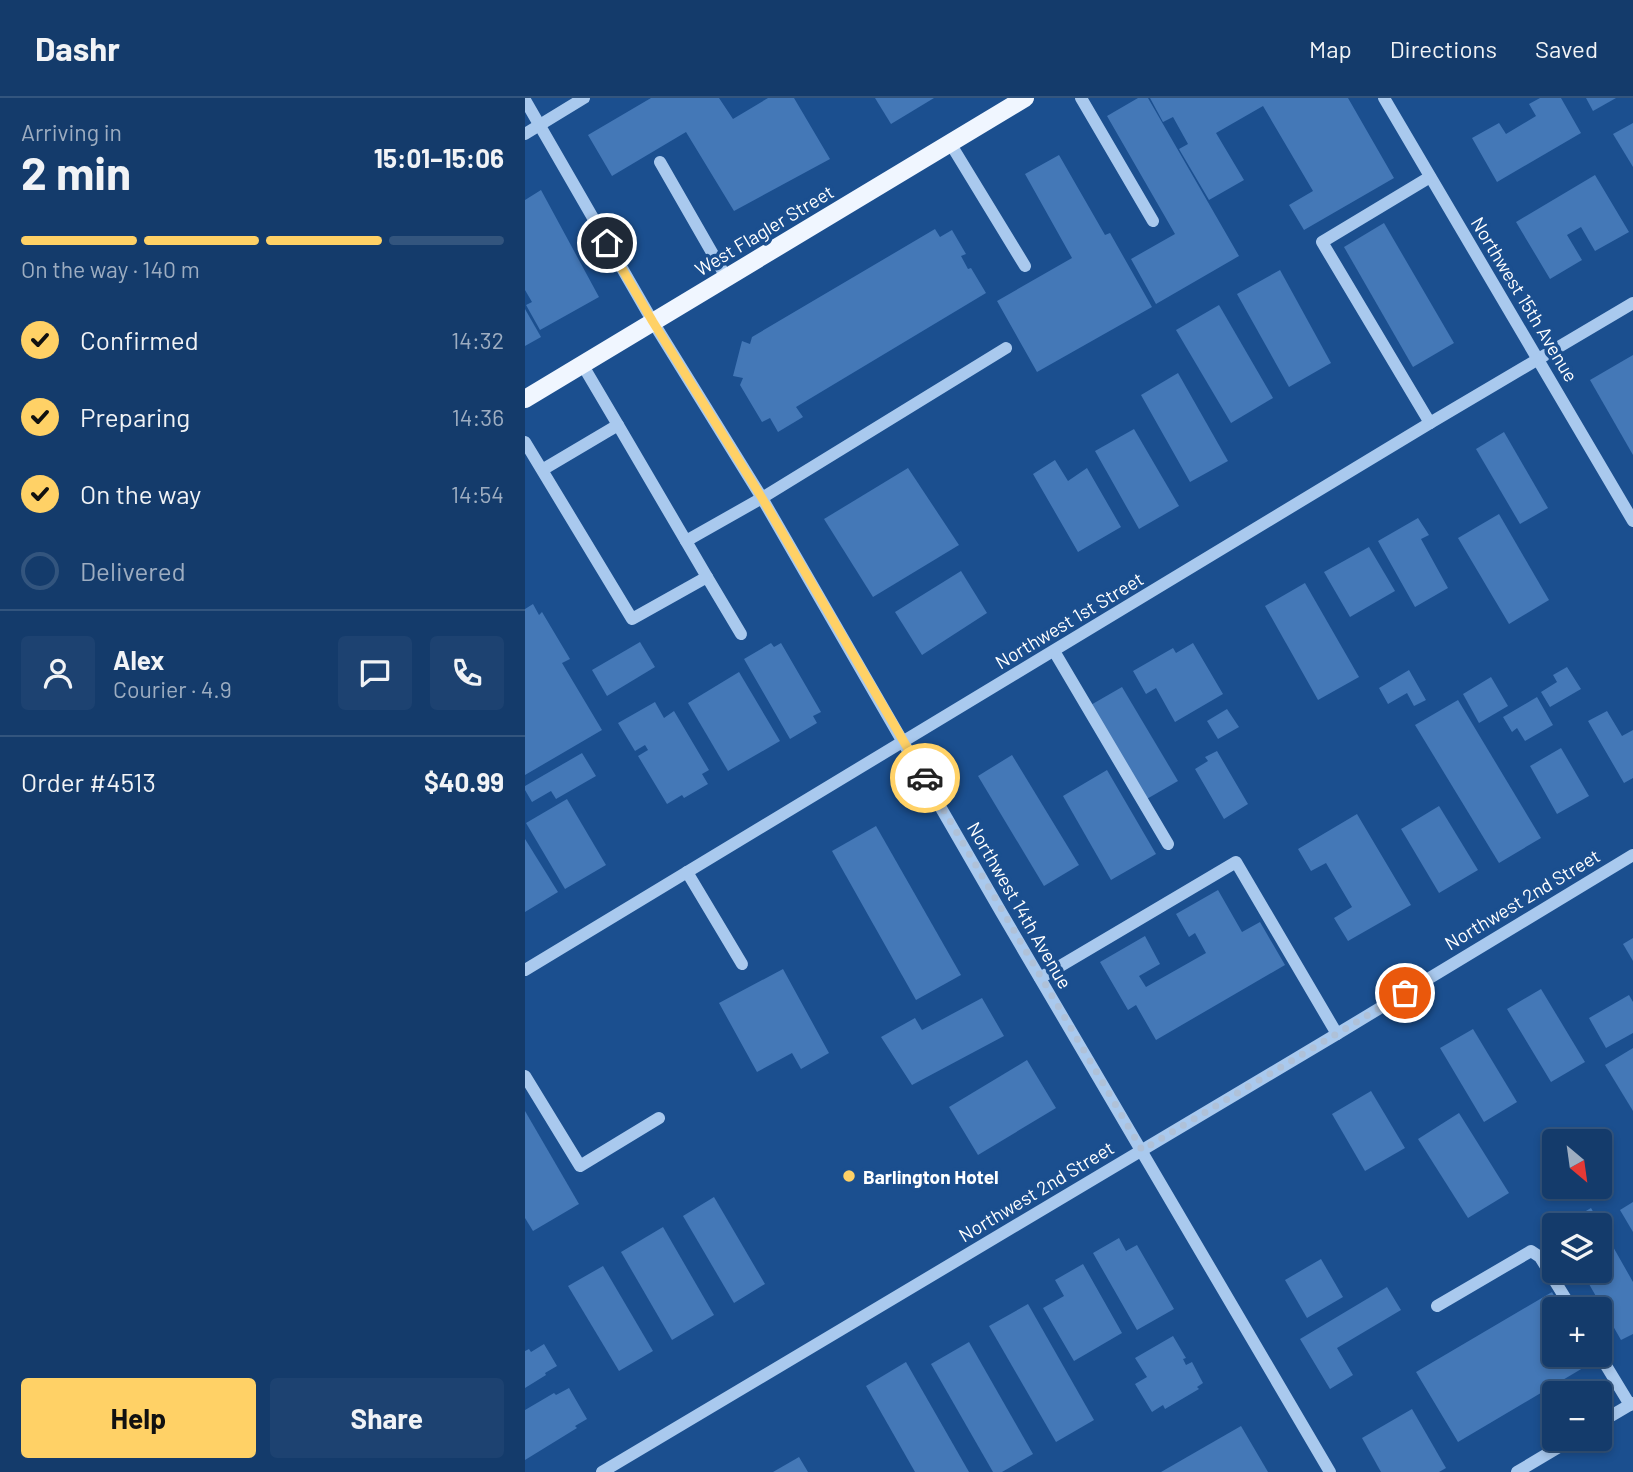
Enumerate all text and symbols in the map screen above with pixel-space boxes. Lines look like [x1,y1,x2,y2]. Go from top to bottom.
text: Dashr [35,28,120,68]
text: Map [1309,34,1352,63]
text: Directions [1390,34,1497,63]
text: Saved [1535,34,1598,63]
text: Arriving in [21,118,122,146]
text: 15:01–15:06 [374,142,504,173]
text: 2 min [21,144,131,199]
street label: West Flagler Street [691,180,837,280]
street label: Northwest 15th Avenue [1467,212,1583,386]
pin [577,213,637,273]
icon: home [588,224,626,262]
text: On the way · 140 m [21,255,200,283]
icon: check [21,321,59,359]
text: Confirmed [80,324,199,355]
text: 14:32 [451,326,504,354]
icon: check [21,398,59,436]
text: Preparing [80,401,190,432]
text: 14:36 [452,403,504,431]
icon: check [21,475,59,513]
text: On the way [80,478,201,509]
text: 14:54 [451,480,504,508]
text: Delivered [80,555,186,586]
street label: Northwest 1st Street [991,567,1147,673]
button: person [21,636,95,710]
button: chat [338,636,412,710]
button: phone [430,636,504,710]
text: Alex [113,644,164,675]
text: Courier · 4.9 [113,675,232,703]
courier [890,743,960,813]
icon: car [906,759,944,797]
text: Order #4513 [21,766,156,797]
text: $40.99 [424,766,504,797]
street label: Northwest 14th Avenue [963,817,1077,993]
street label: Northwest 2nd Street [1440,844,1604,954]
pin [1375,963,1435,1023]
icon: bag [1386,974,1424,1012]
north arrow [1542,1129,1612,1199]
map controls [1542,1129,1612,1451]
street label: Northwest 2nd Street [954,1136,1118,1246]
place label: Barlington Hotel [863,1165,999,1188]
marker: Barlington Hotel [841,1168,857,1184]
button: layers [1542,1213,1612,1283]
button: + [1542,1297,1612,1367]
button: Help [21,1378,256,1458]
button: Share [270,1378,504,1458]
button: − [1542,1381,1612,1451]

